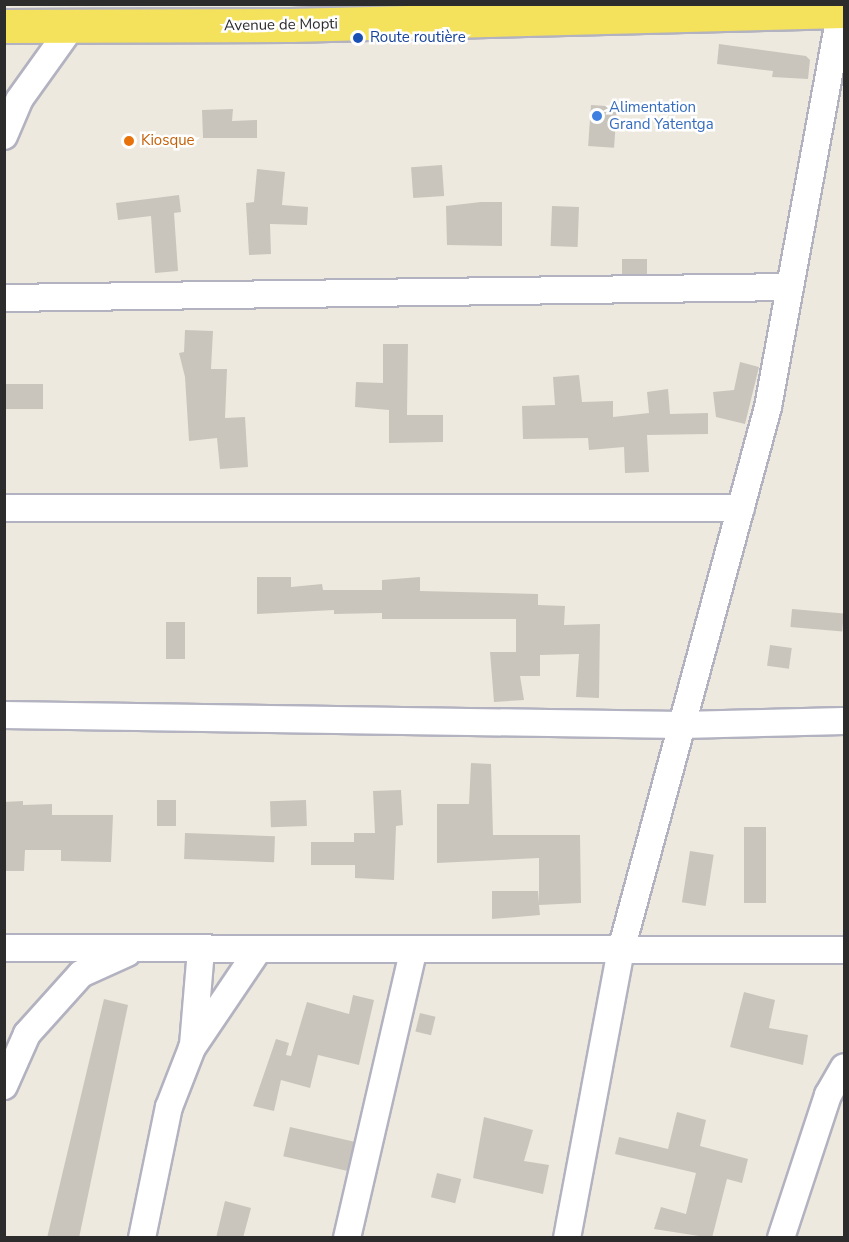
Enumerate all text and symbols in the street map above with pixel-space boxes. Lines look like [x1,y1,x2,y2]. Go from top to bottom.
street label: Avenue de Mopti [224,15,338,35]
place label: Route routière [370,29,466,47]
marker: Route routière [351,31,365,45]
place label: Alimentation Grand Yatentga [609,98,714,133]
marker: Alimentation Grand Yatentga [590,109,604,123]
place label: Kiosque [141,132,195,150]
marker: Kiosque [122,134,136,148]

